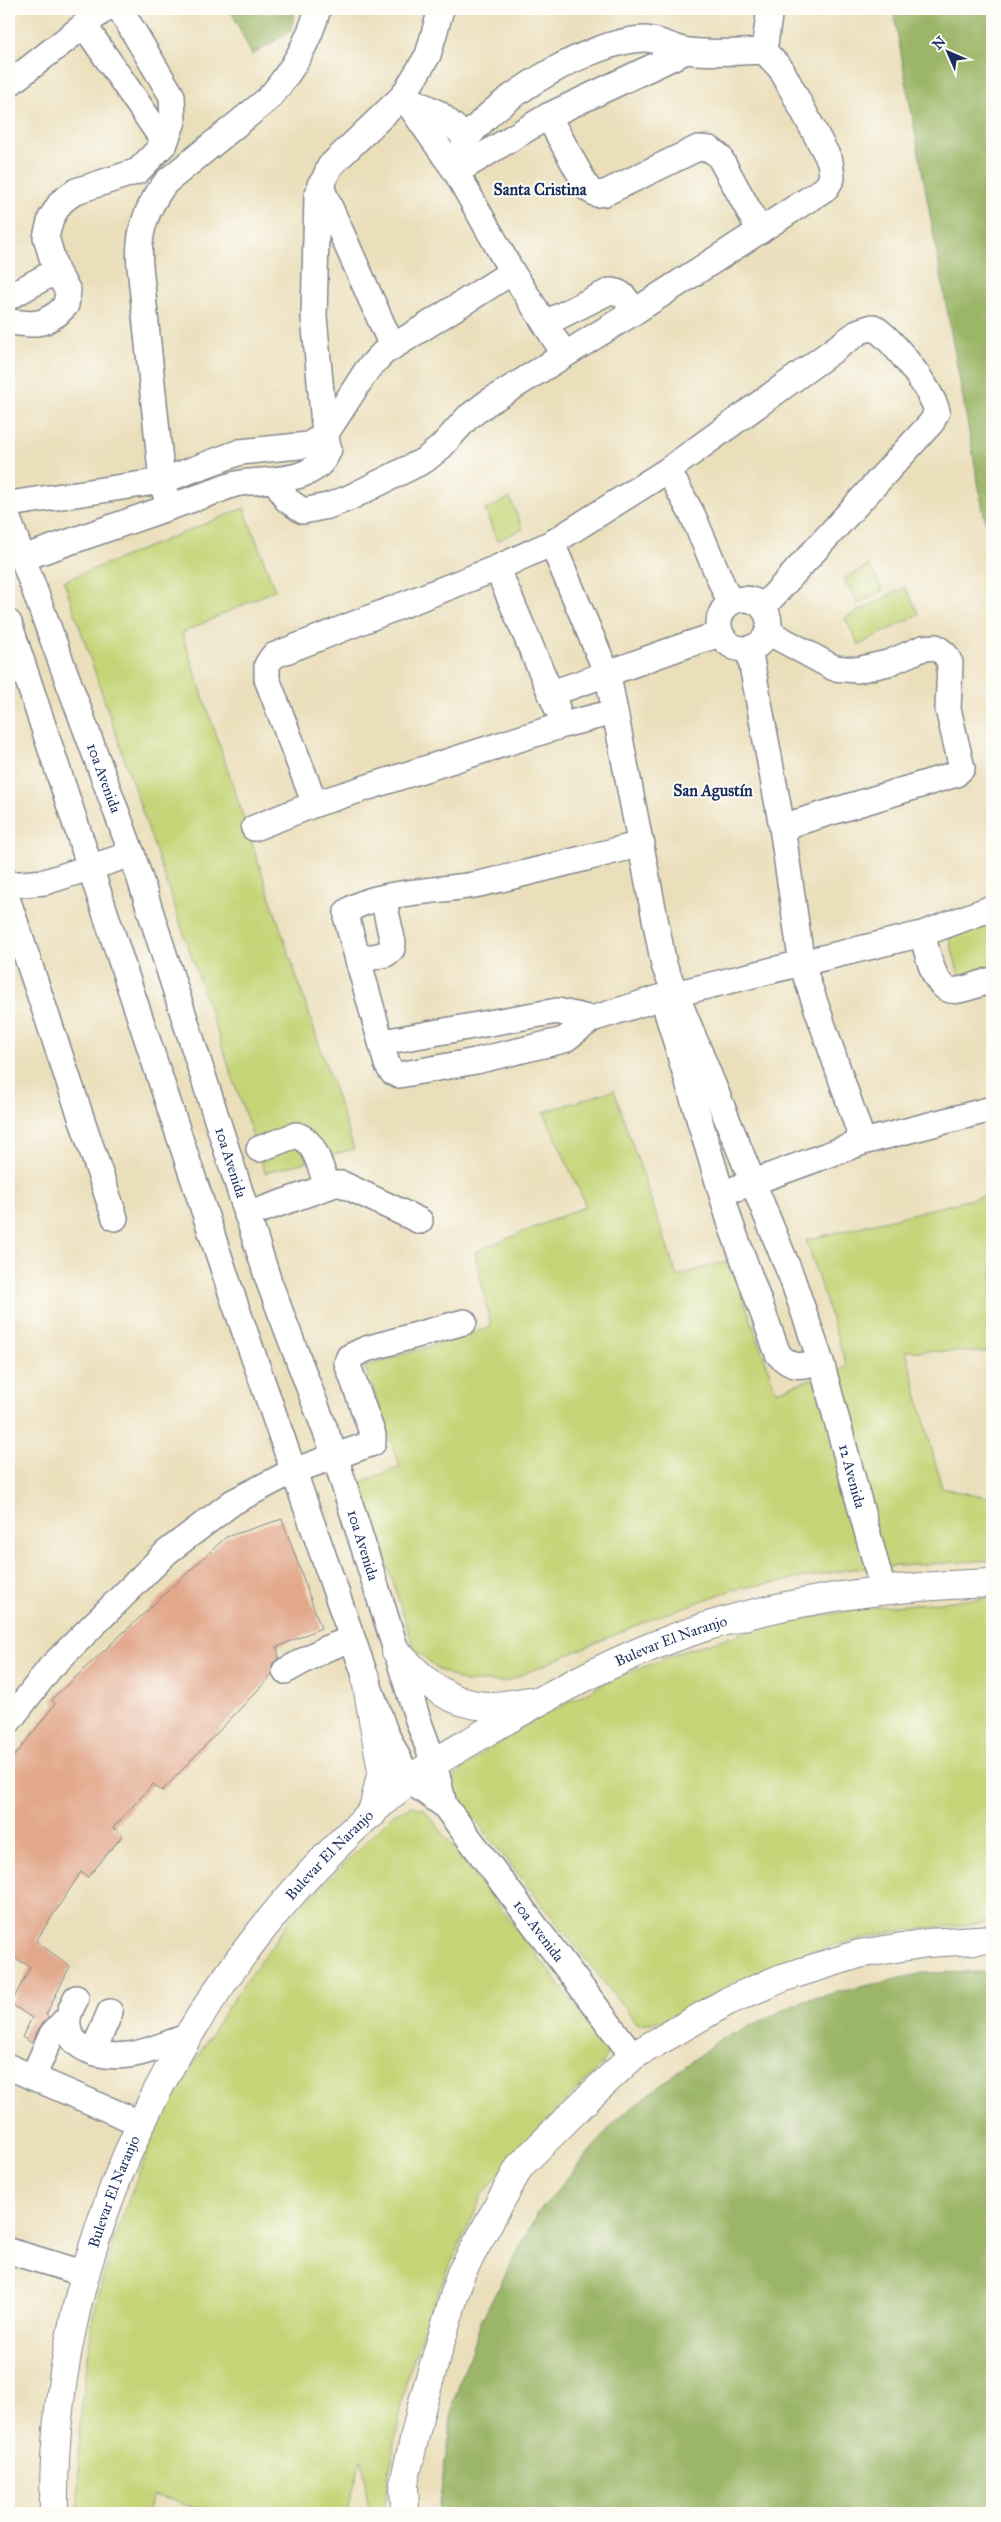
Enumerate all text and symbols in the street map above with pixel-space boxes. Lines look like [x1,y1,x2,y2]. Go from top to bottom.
north arrow [924,28,974,78]
text: N [929,33,949,53]
district label: Santa Cristina [493,180,588,199]
street label: 10a Avenida [83,741,125,816]
district label: San Agustín [673,781,753,801]
street label: 10a Avenida [211,1125,251,1201]
street label: 12 Avenida [835,1442,869,1511]
street label: 10a Avenida [344,1508,383,1583]
street label: Bulevar El Naranjo [612,1612,730,1670]
street label: Bulevar El Naranjo [282,1806,377,1904]
street label: 10a Avenida [509,1896,568,1966]
street label: Bulevar El Naranjo [84,2132,144,2250]

